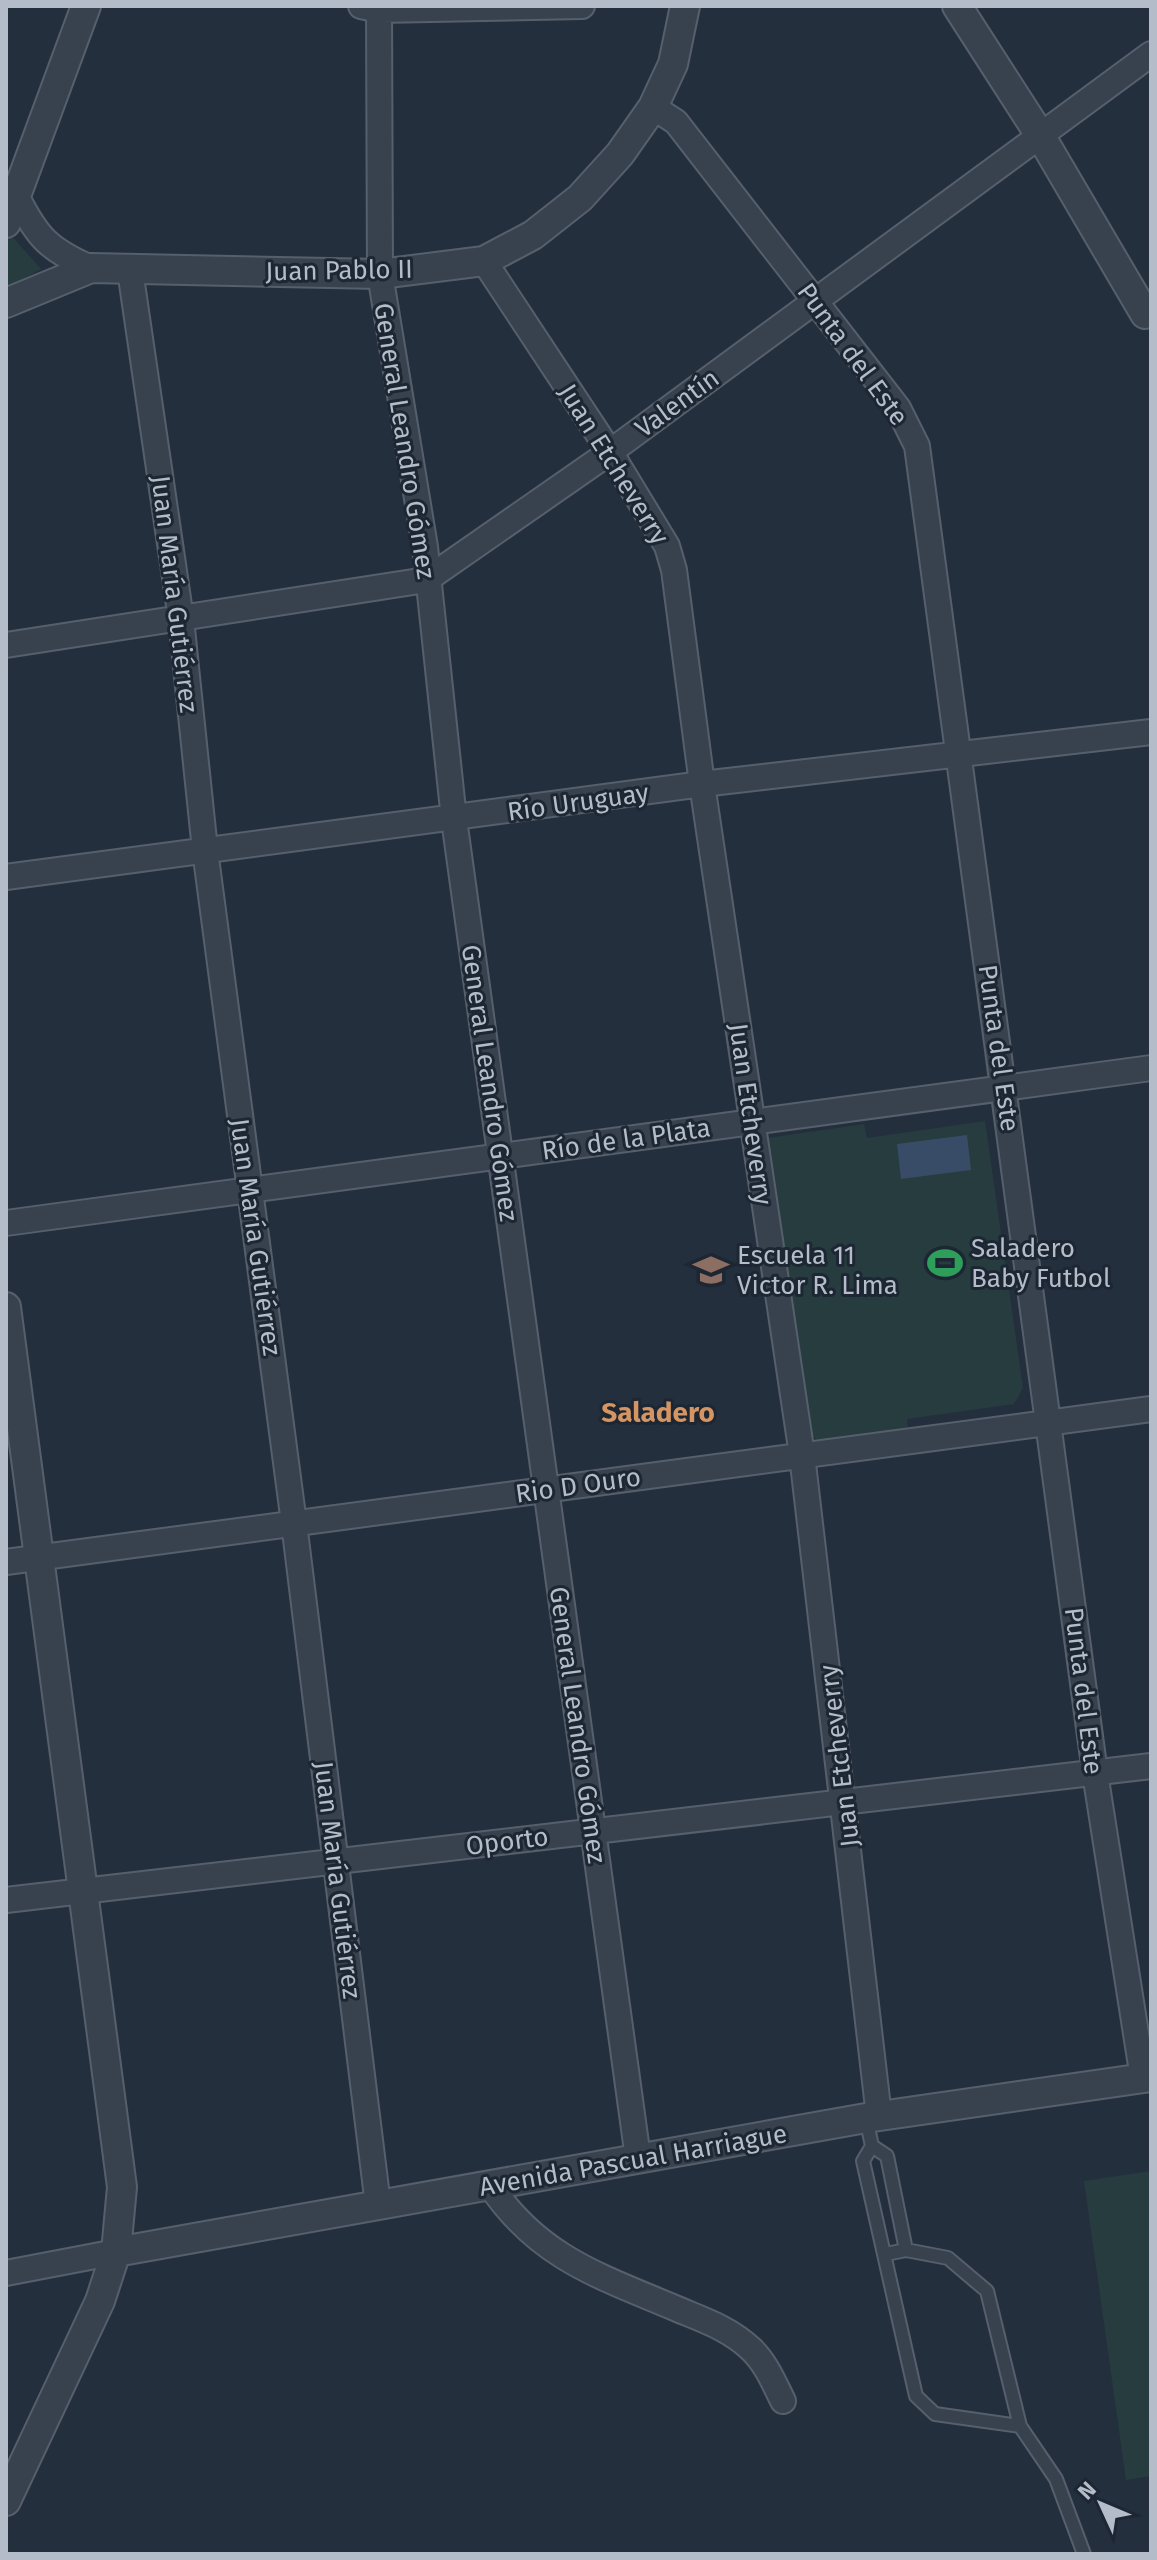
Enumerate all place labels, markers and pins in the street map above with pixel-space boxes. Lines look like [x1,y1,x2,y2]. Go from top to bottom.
place label: Saladero Baby Futbol [971,1233,1111,1294]
place label: Escuela 11 Victor R. Lima [737,1240,898,1301]
sports icon: Saladero Baby Futbol [926,1244,964,1282]
school or university icon: Escuela 11 Victor R. Lima [692,1251,730,1289]

